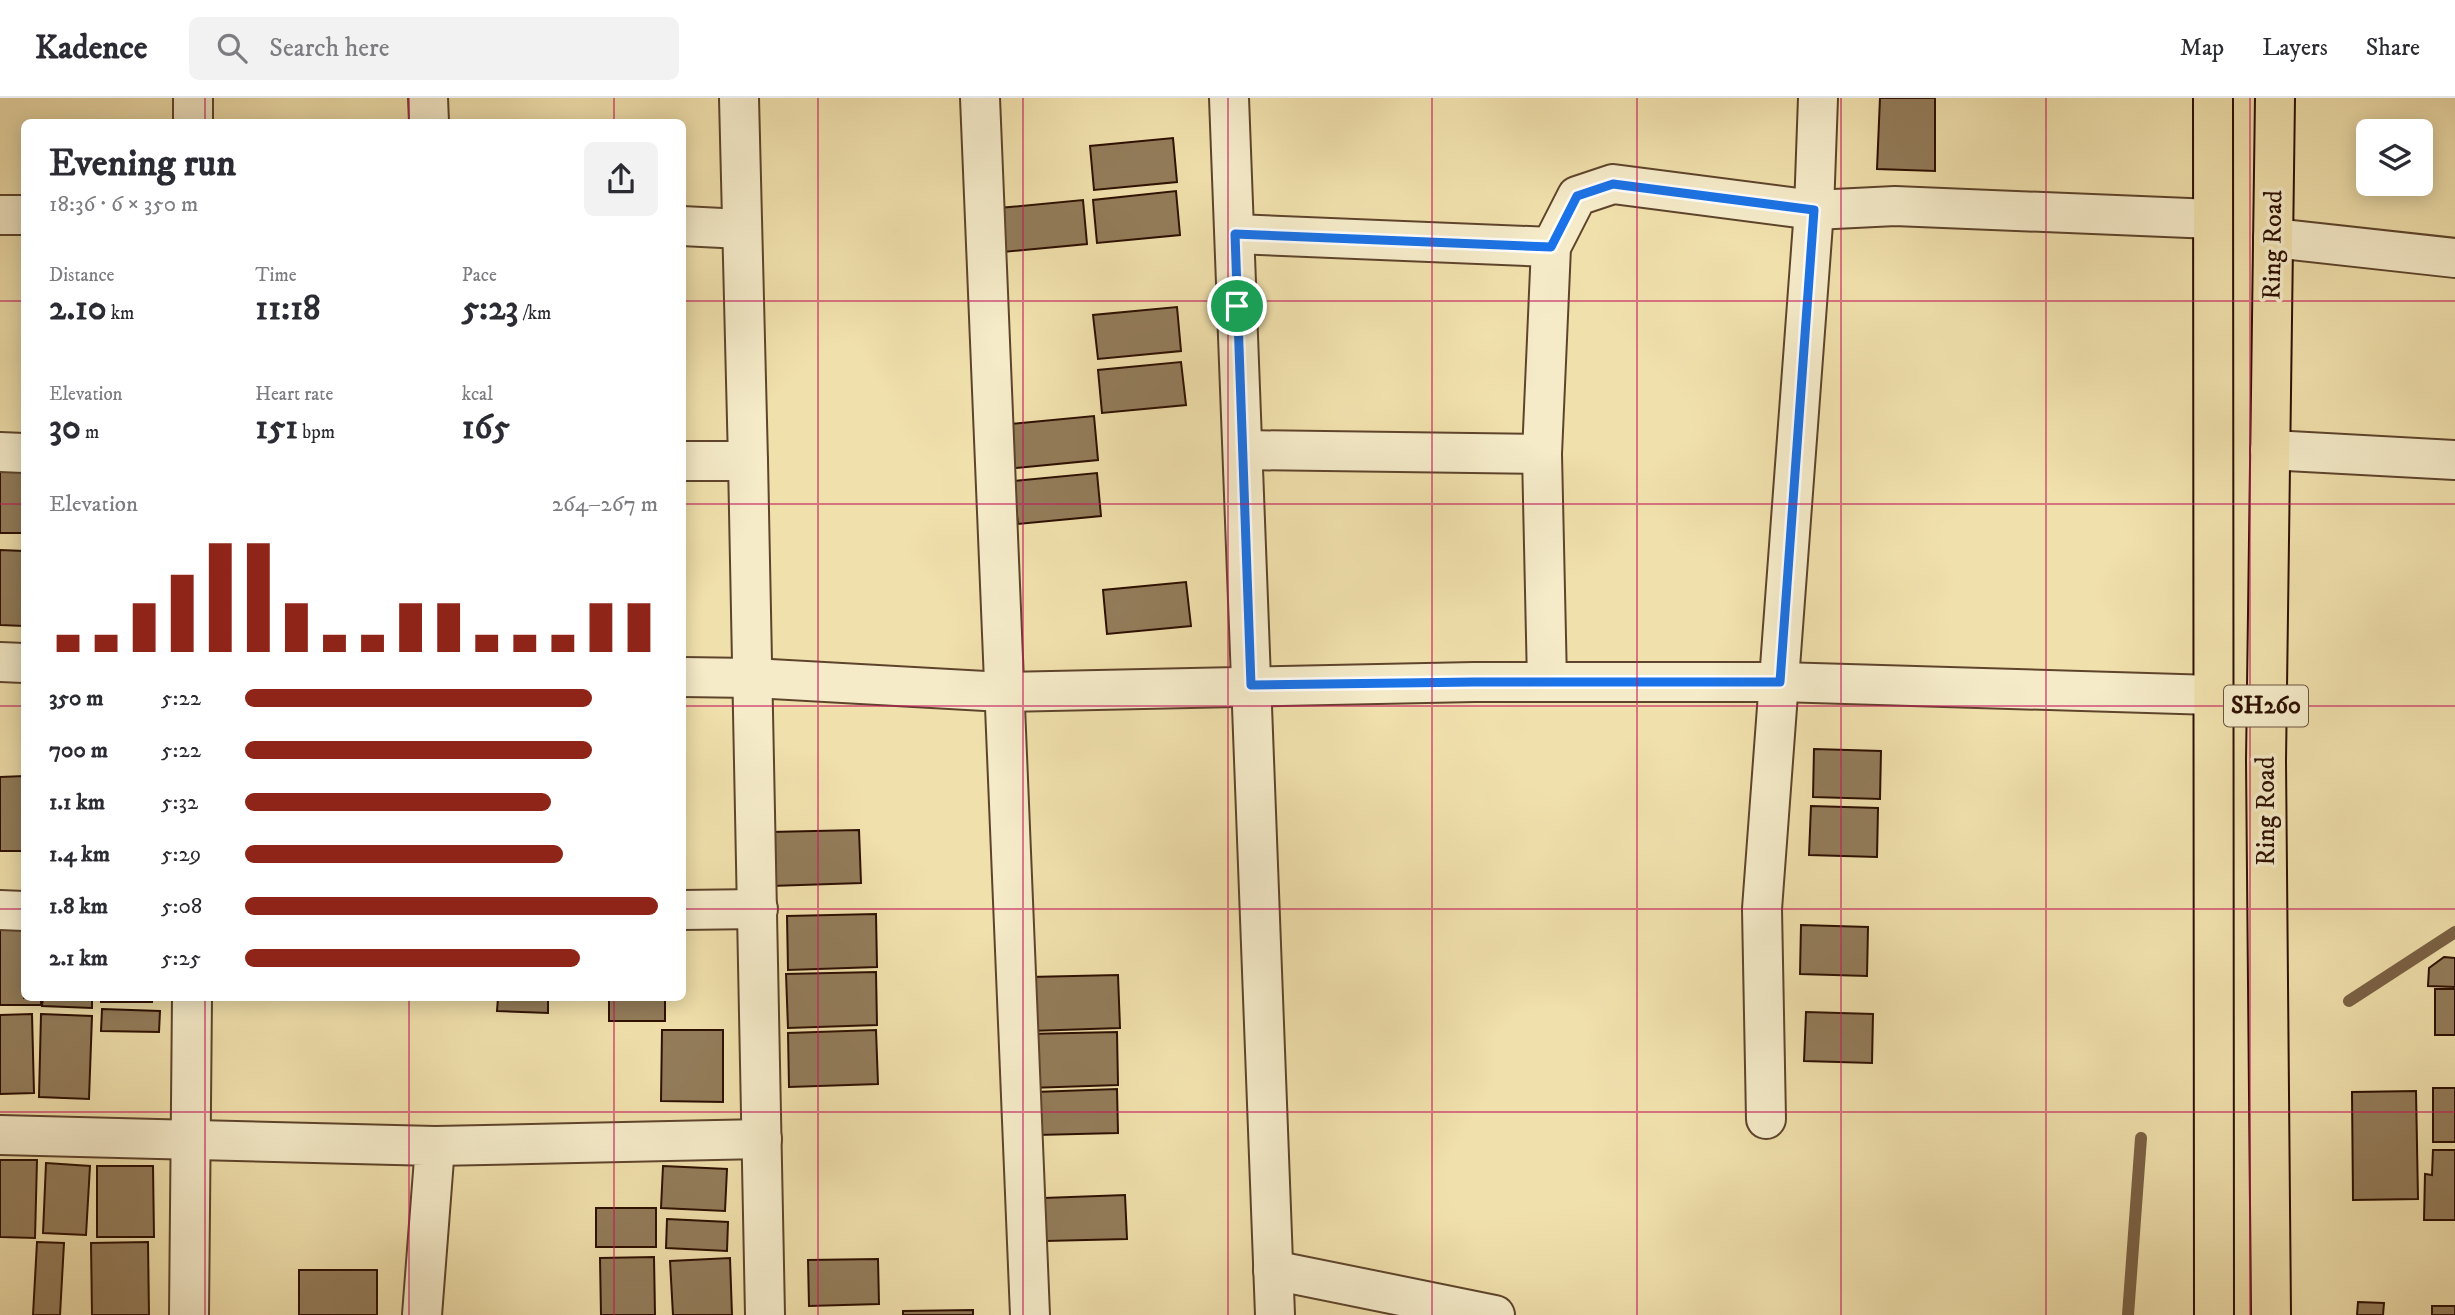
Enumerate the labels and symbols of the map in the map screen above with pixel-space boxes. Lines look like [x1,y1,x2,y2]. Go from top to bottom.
street label: Ring Road [2256,190,2290,300]
pin [1207,276,1267,336]
road number: SH260 [2224,686,2308,726]
street label: Ring Road [2250,756,2283,866]

